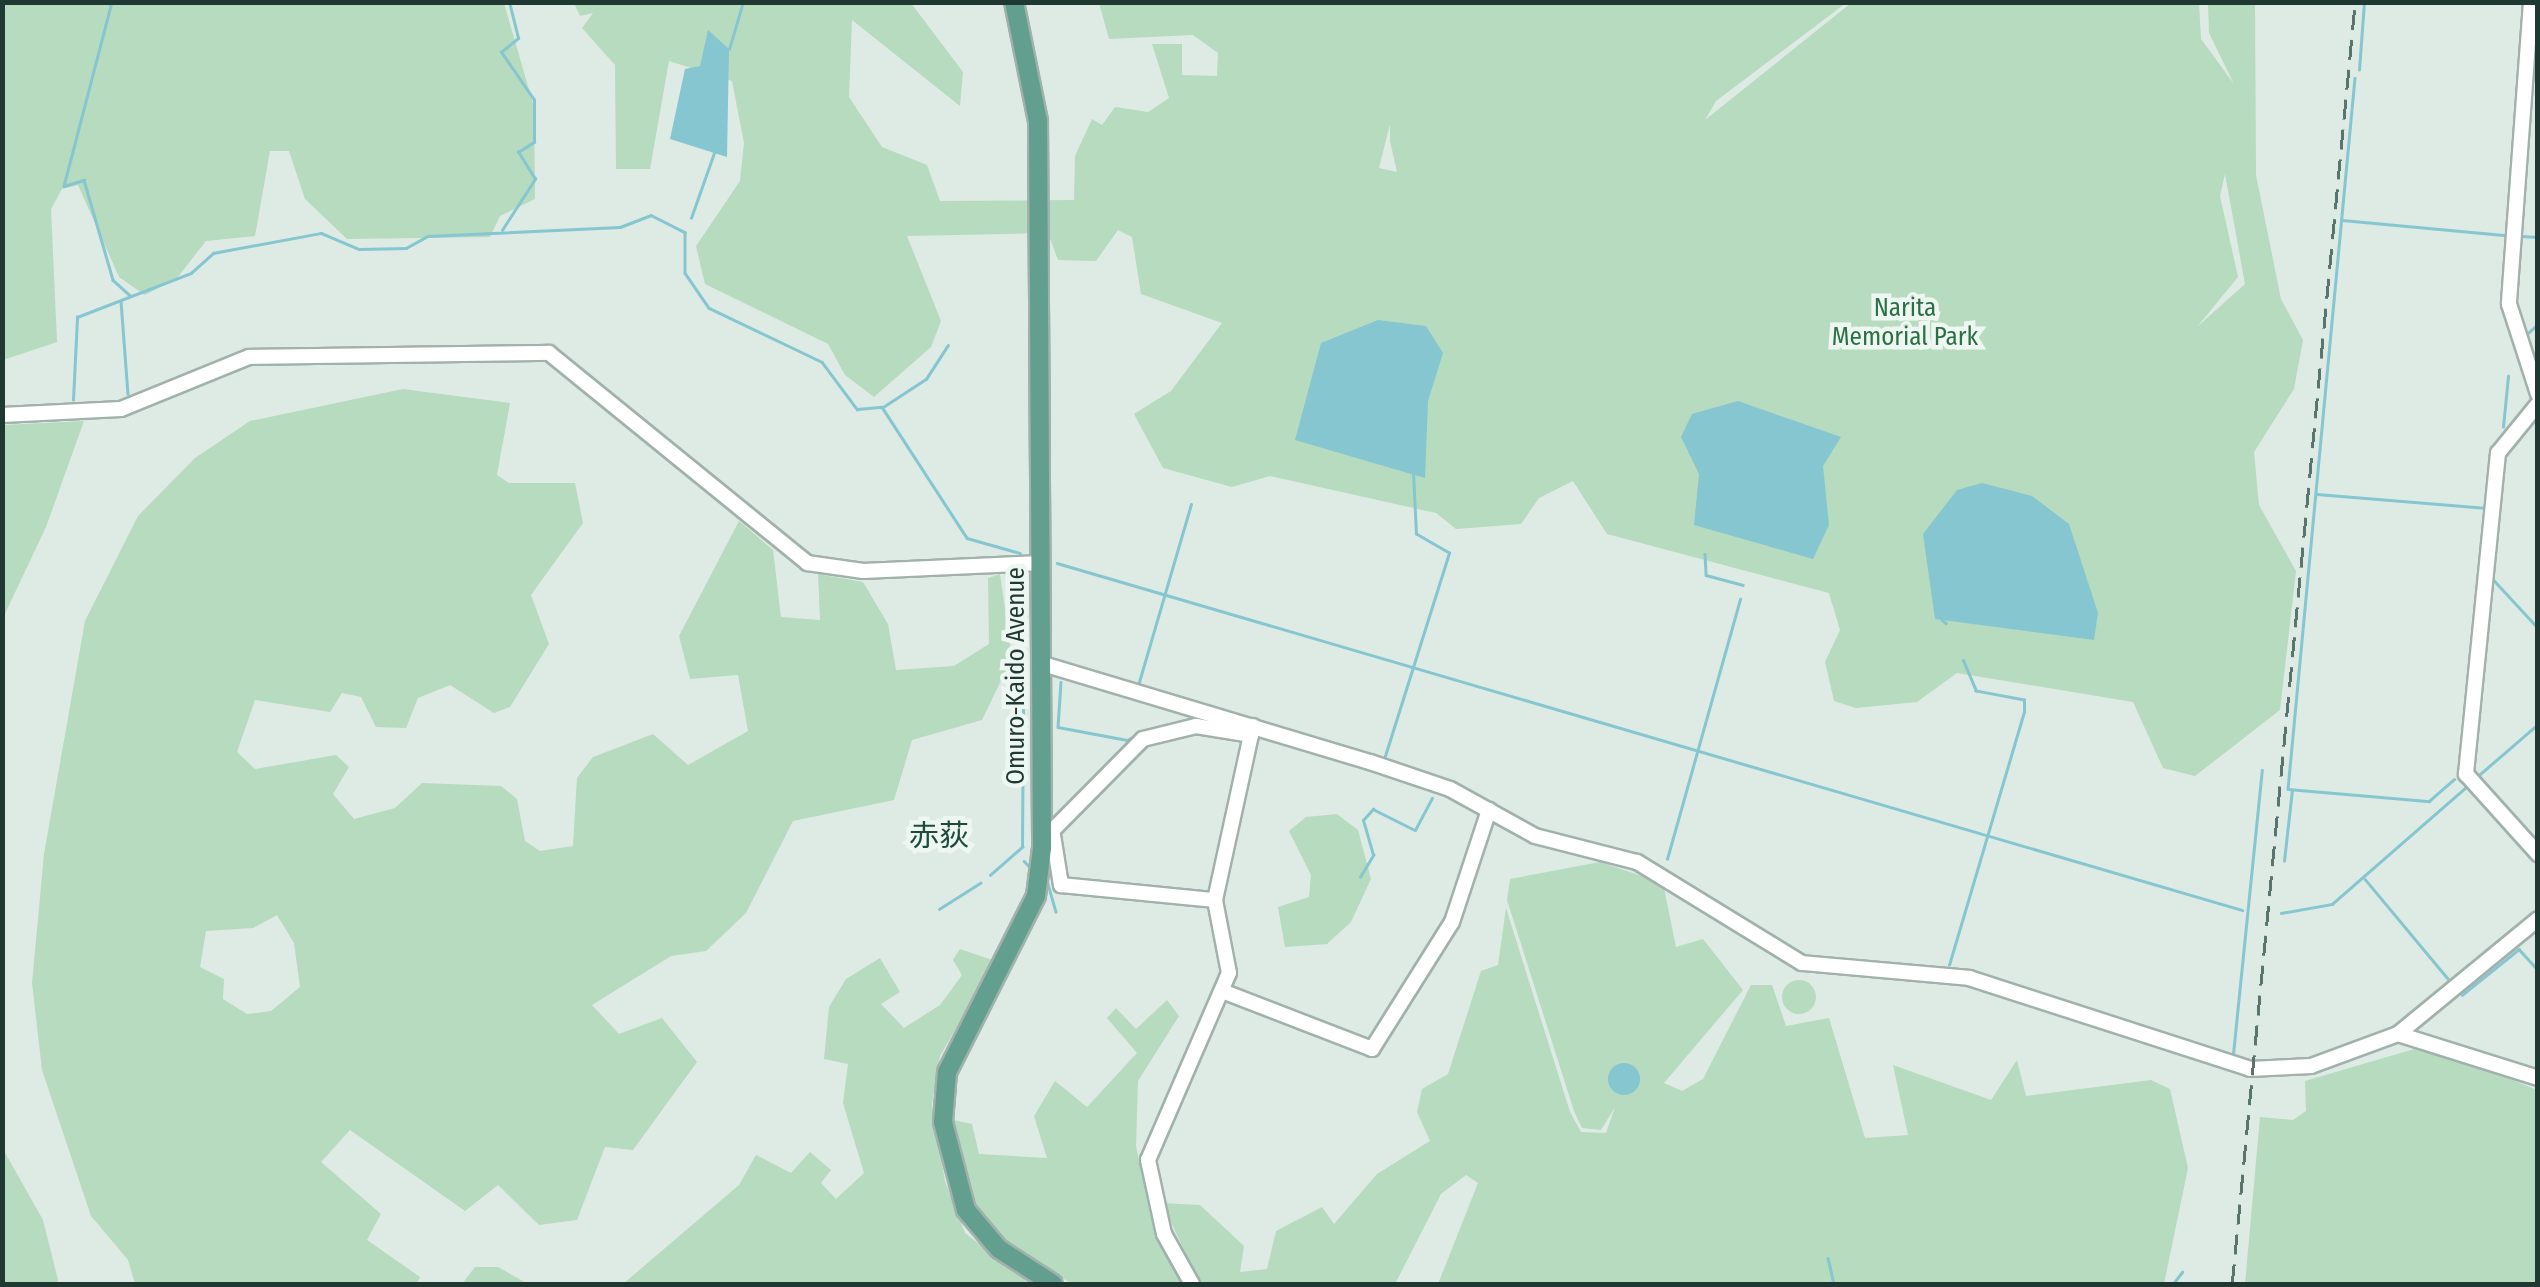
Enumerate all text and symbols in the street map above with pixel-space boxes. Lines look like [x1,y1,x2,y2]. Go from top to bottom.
park label: Narita Memorial Park [1832,294,1978,353]
street label: Omuro-Kaido Avenue [1001,567,1031,785]
district label: 赤荻 [909,818,969,854]

